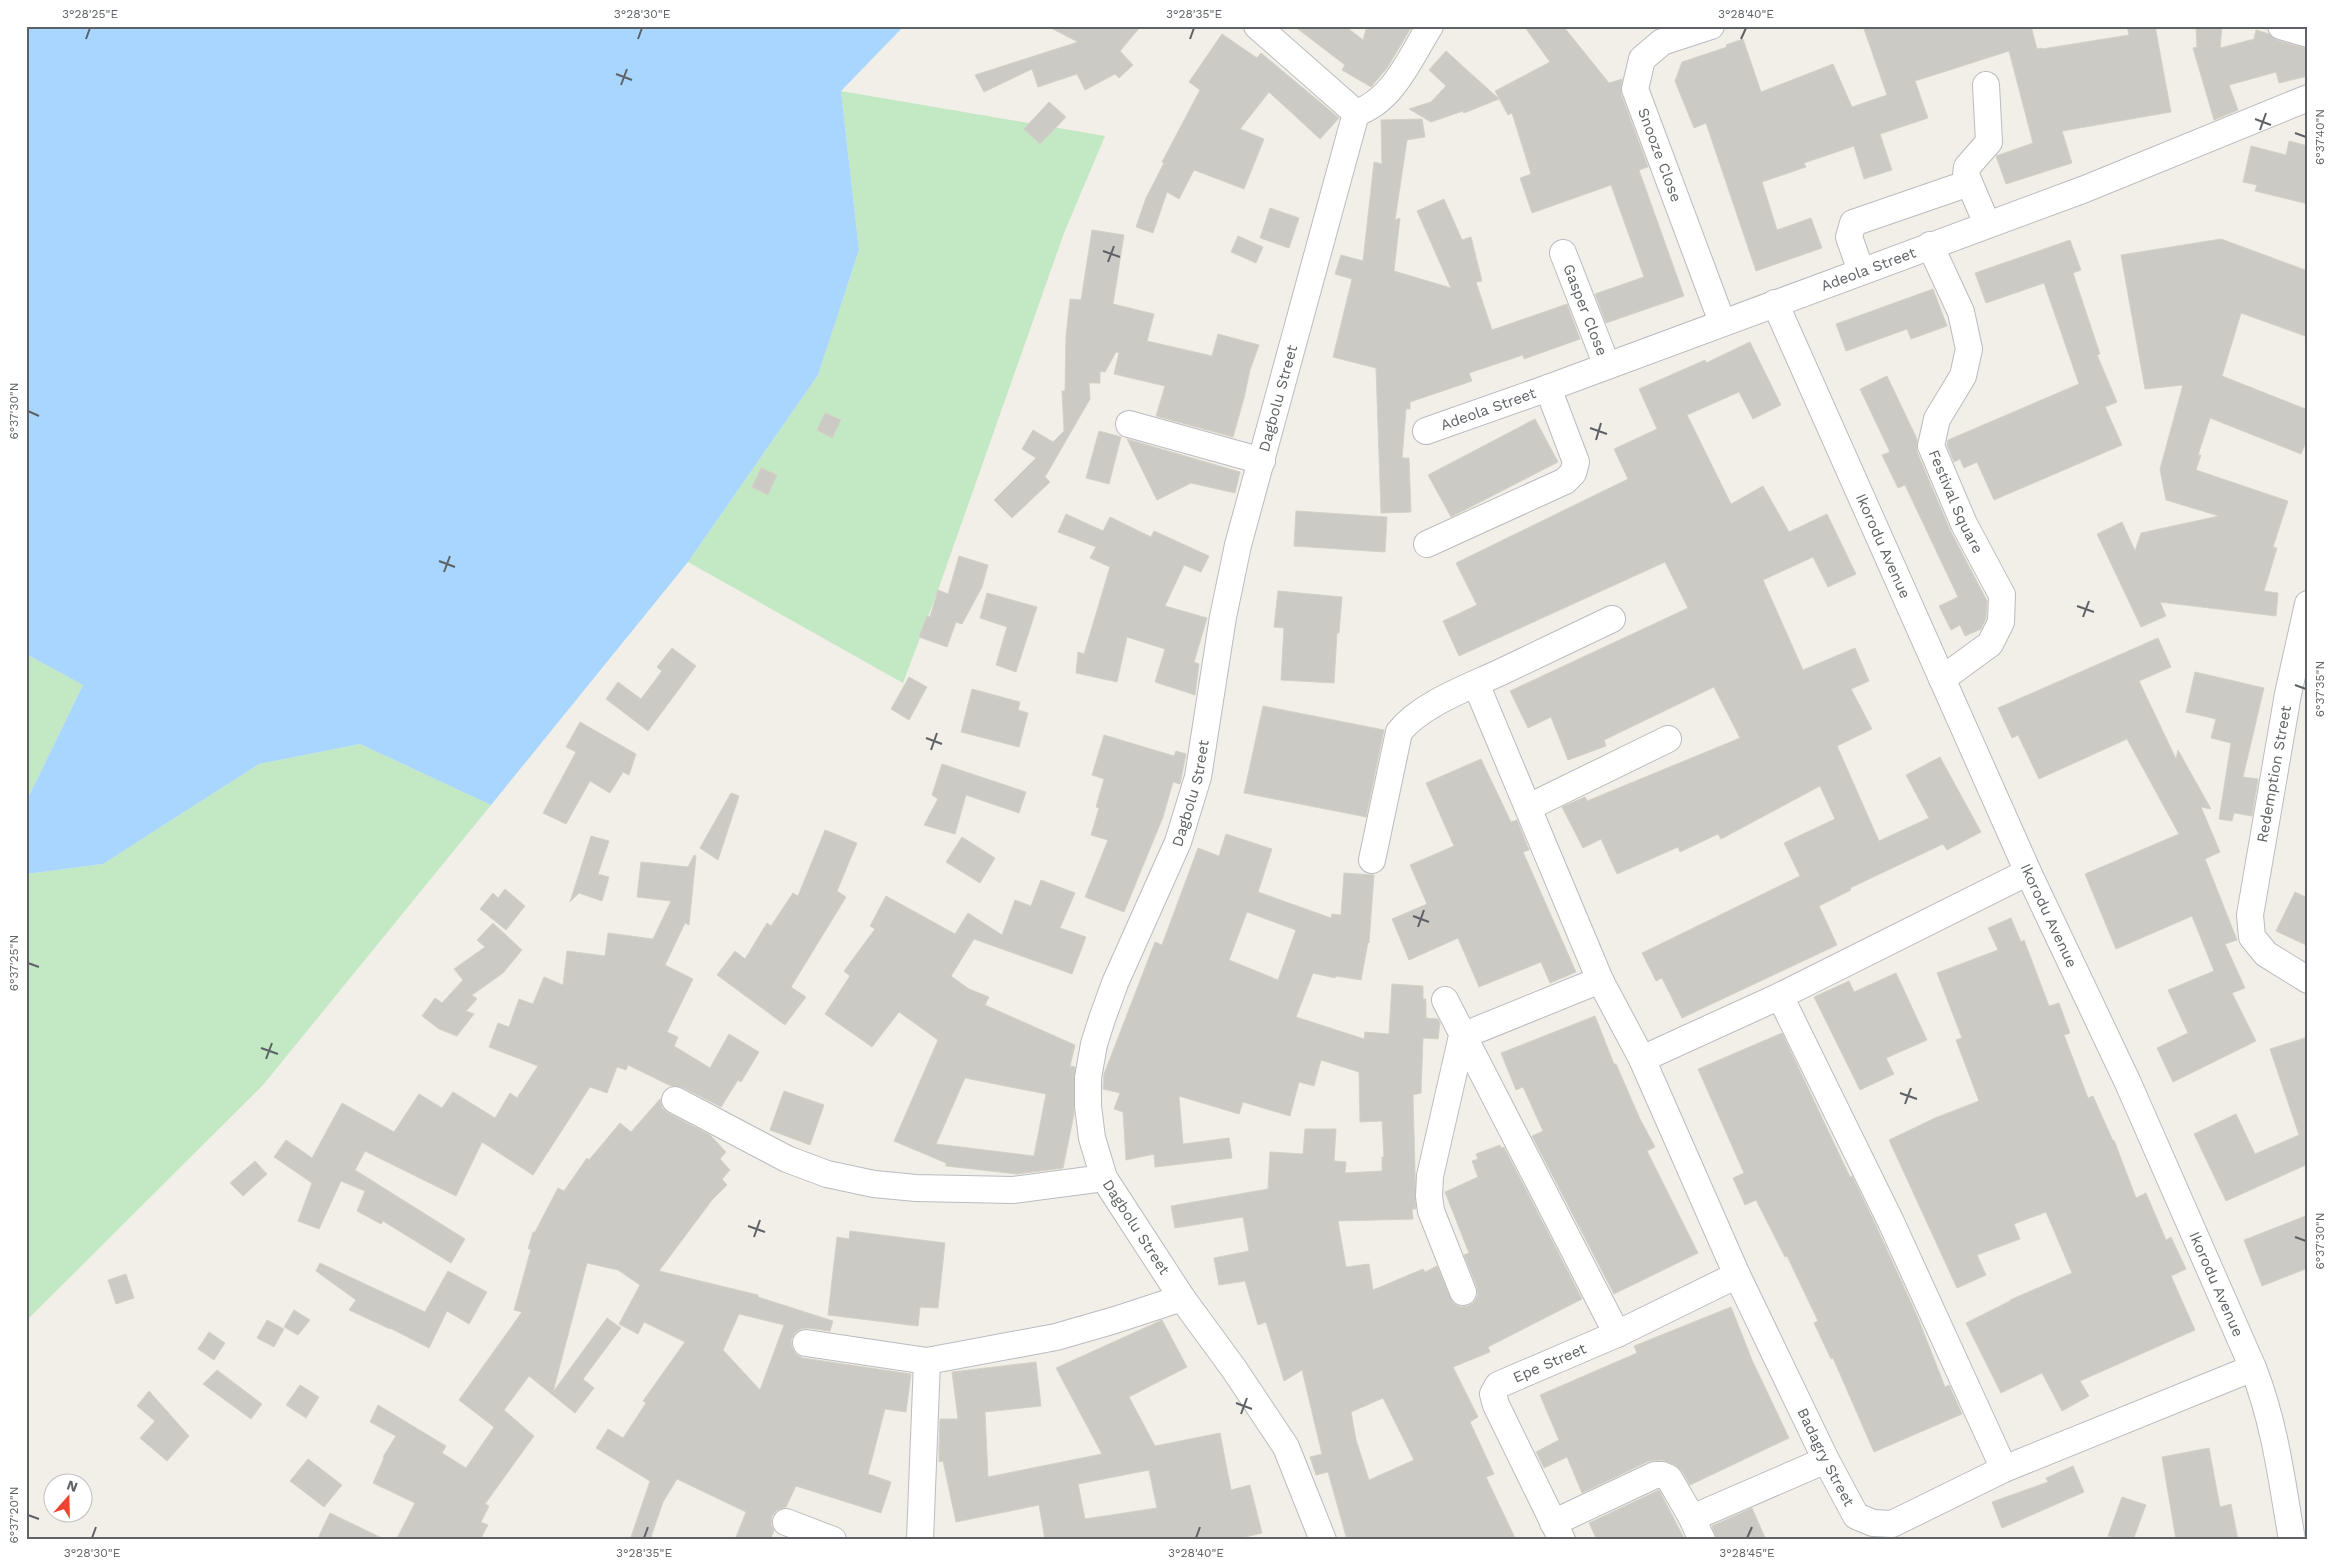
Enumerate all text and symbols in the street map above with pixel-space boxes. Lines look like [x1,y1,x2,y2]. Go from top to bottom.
text: 3°28'25"E [62,7,118,21]
text: 3°28'30"E [614,7,671,21]
text: 3°28'35"E [1166,7,1222,21]
text: 3°28'40"E [1718,7,1774,21]
street label: Snooze Close [1634,105,1685,204]
text: 6°37'40"N [2313,109,2327,165]
street label: Adeola Street [1818,243,1919,295]
street label: Gasper Close [1559,262,1611,358]
street label: Dagbolu Street [1255,342,1301,454]
text: 6°37'30"N [7,383,21,439]
street label: Adeola Street [1438,384,1539,434]
street label: Festival Square [1925,447,1987,556]
street label: Ikorodu Avenue [1852,491,1914,601]
text: 6°37'35"N [2313,661,2327,717]
street label: Redemption Street [2253,703,2295,844]
street label: Dagbolu Street [1168,738,1213,849]
street label: Ikorodu Avenue [2016,861,2081,970]
text: 6°37'25"N [7,935,21,991]
street label: Dagbolu Street [1099,1176,1174,1279]
text: 6°37'30"N [2313,1213,2327,1269]
street label: Ikorodu Avenue [2185,1229,2247,1340]
street label: Epe Street [1510,1339,1590,1387]
street label: Badagry Street [1793,1405,1859,1510]
north arrow [42,1474,92,1524]
text: N [65,1476,80,1495]
text: 6°37'20"N [7,1487,21,1543]
text: 3°28'30"E [64,1546,121,1560]
text: 3°28'35"E [616,1546,672,1560]
text: 3°28'40"E [1168,1546,1224,1560]
text: 3°28'45"E [1719,1546,1775,1560]

